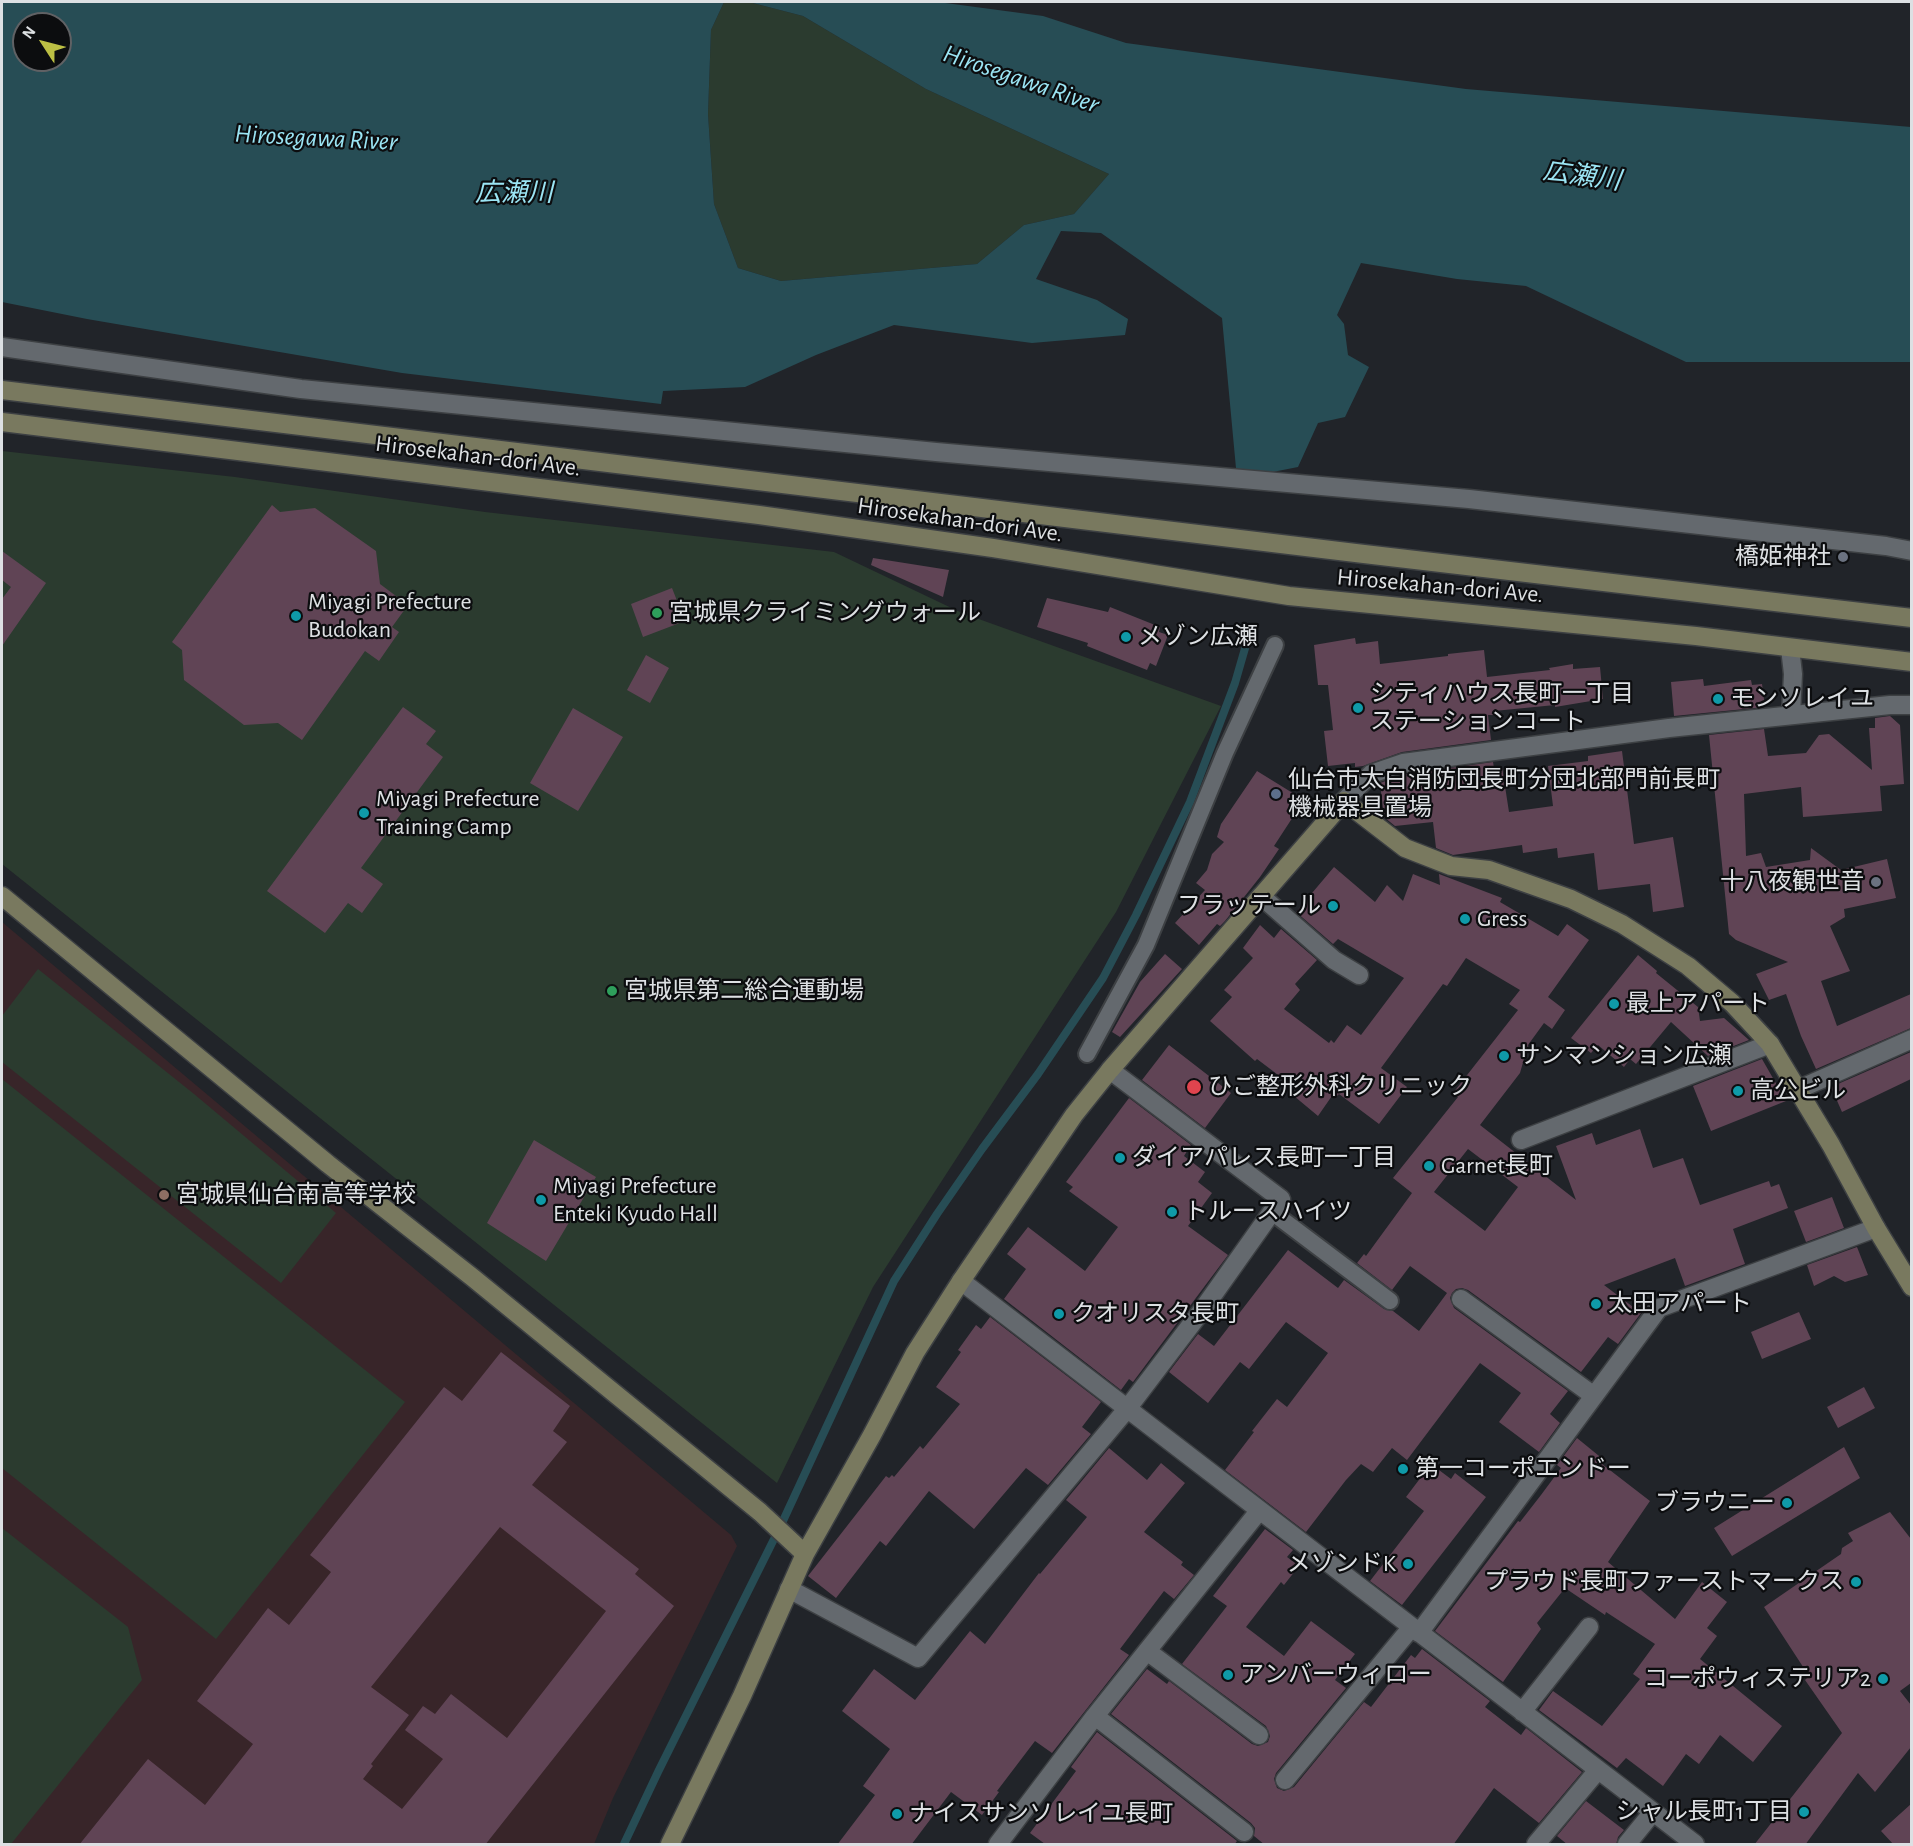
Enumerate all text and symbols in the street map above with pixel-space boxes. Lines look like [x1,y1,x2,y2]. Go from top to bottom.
north arrow [12,12,72,72]
text: N [19,23,39,42]
water label: Hirosegawa River [939,38,1103,120]
water label: Hirosegawa River [234,118,398,158]
water label: 広瀬川 [1541,155,1623,197]
water label: 広瀬川 [475,177,553,209]
street label: Hirosekahan-dori Ave. [374,429,582,483]
street label: Hirosekahan-dori Ave. [856,491,1064,549]
place label: 橋姫神社 [1735,543,1831,571]
marker: 橋姫神社 [1836,550,1850,564]
street label: Hirosekahan-dori Ave. [1336,563,1544,609]
place label: Miyagi Prefecture Budokan [308,588,472,644]
place label: 宮城県クライミングウォール [669,599,981,627]
marker: 宮城県クライミングウォール [650,606,664,620]
marker: Miyagi Prefecture Budokan [289,609,303,623]
place label: メゾン広瀬 [1138,623,1258,651]
marker: メゾン広瀬 [1119,630,1133,644]
place label: シティハウス長町一丁目 ステーションコート [1370,680,1634,736]
place label: モンソレイユ [1730,685,1874,713]
marker: モンソレイユ [1711,692,1725,706]
marker: シティハウス長町一丁目 ステーションコート [1351,701,1365,715]
place label: 仙台市太白消防団長町分団北部門前長町 機械器具置場 [1288,766,1720,822]
place label: Miyagi Prefecture Training Camp [376,785,540,841]
marker: 仙台市太白消防団長町分団北部門前長町 機械器具置場 [1269,787,1283,801]
marker: Miyagi Prefecture Training Camp [357,806,371,820]
place label: 十八夜観世音 [1720,868,1864,896]
marker: 十八夜観世音 [1869,875,1883,889]
place label: フラッテール [1177,892,1321,920]
marker: フラッテール [1326,899,1340,913]
place label: Gress [1477,905,1527,933]
marker: Gress [1458,912,1472,926]
place label: 宮城県第二総合運動場 [624,977,864,1005]
marker: 宮城県第二総合運動場 [605,984,619,998]
place label: 最上アパート [1626,990,1770,1018]
marker: 最上アパート [1607,997,1621,1011]
place label: サンマンション広瀬 [1516,1042,1732,1070]
marker: サンマンション広瀬 [1497,1049,1511,1063]
place label: ひご整形外科クリニック [1208,1073,1472,1101]
place label: 高公ビル [1750,1077,1846,1105]
marker: ひご整形外科クリニック [1185,1078,1203,1096]
marker: 高公ビル [1731,1084,1745,1098]
place label: ダイアパレス長町一丁目 [1132,1144,1396,1172]
marker: ダイアパレス長町一丁目 [1113,1151,1127,1165]
place label: Garnet長町 [1441,1152,1553,1180]
marker: Garnet長町 [1422,1159,1436,1173]
place label: Miyagi Prefecture Enteki Kyudo Hall [553,1172,718,1228]
place label: 宮城県仙台南高等学校 [176,1181,416,1209]
marker: 宮城県仙台南高等学校 [157,1188,171,1202]
marker: Miyagi Prefecture Enteki Kyudo Hall [534,1193,548,1207]
place label: トルースハイツ [1184,1198,1352,1226]
marker: トルースハイツ [1165,1205,1179,1219]
place label: 太田アパート [1608,1290,1752,1318]
marker: 太田アパート [1589,1297,1603,1311]
place label: クオリスタ長町 [1071,1300,1239,1328]
marker: クオリスタ長町 [1052,1307,1066,1321]
place label: 第一コーポエンドー [1415,1455,1631,1483]
marker: 第一コーポエンドー [1396,1462,1410,1476]
place label: ブラウニー [1655,1489,1775,1517]
marker: ブラウニー [1780,1496,1794,1510]
place label: メゾンドK [1287,1550,1396,1578]
marker: メゾンドK [1401,1557,1415,1571]
place label: プラウド長町ファーストマークス [1484,1568,1844,1596]
marker: プラウド長町ファーストマークス [1849,1575,1863,1589]
place label: アンバーウィロー [1240,1661,1432,1689]
place label: コーポウィステリア2 [1644,1665,1871,1693]
marker: アンバーウィロー [1221,1668,1235,1682]
marker: コーポウィステリア2 [1876,1672,1890,1686]
place label: シャル長町1丁目 [1616,1798,1792,1826]
place label: ナイスサンソレイユ長町 [909,1800,1173,1828]
marker: シャル長町1丁目 [1797,1805,1811,1819]
marker: ナイスサンソレイユ長町 [890,1807,904,1821]

